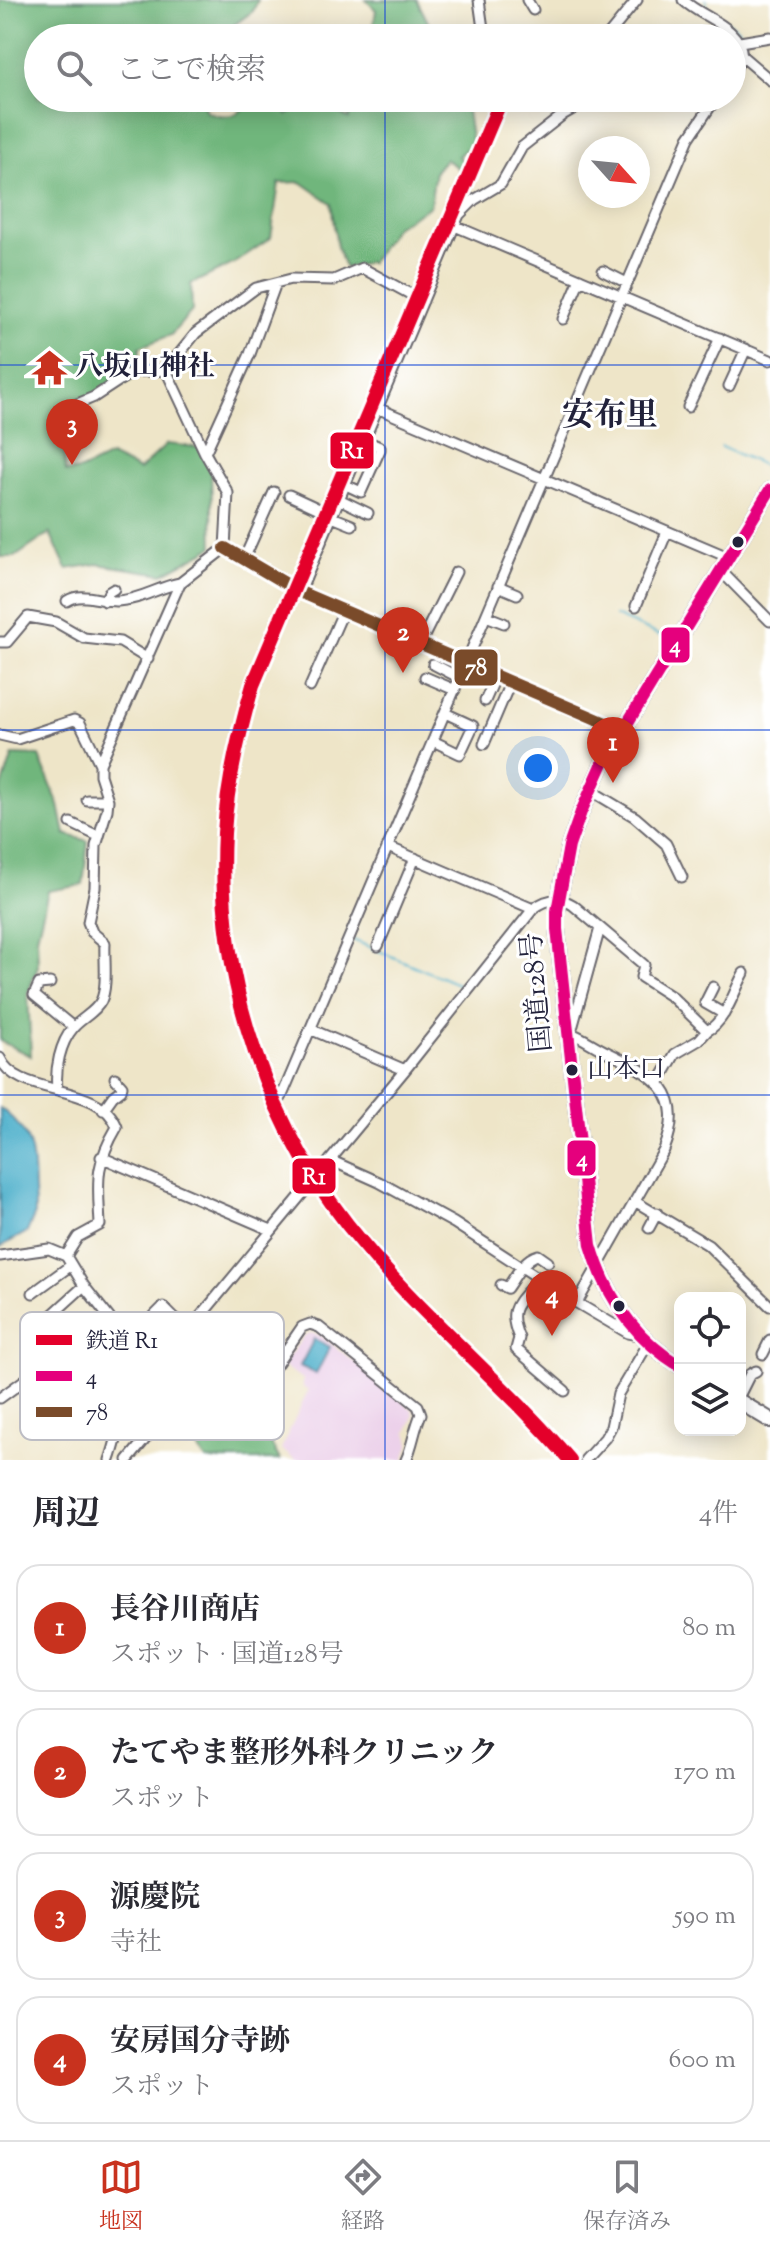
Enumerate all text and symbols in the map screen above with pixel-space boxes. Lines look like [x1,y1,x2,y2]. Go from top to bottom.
search box [24,24,746,112]
icon: search [52,46,96,90]
text: ここで検索 [116,50,266,93]
north arrow [578,136,650,208]
place label: 八坂山神社 [75,348,215,388]
temple icon: 八坂山神社 [30,349,68,387]
district label: 安布里 [562,394,658,440]
pin: 3 [46,399,98,465]
line badge: R1 [329,431,375,470]
text: R1 [340,437,364,469]
unlabelled marker [730,534,746,550]
pin: 2 [377,607,429,673]
line badge: 4 [660,626,691,664]
text: 4 [668,631,681,663]
line badge: 78 [453,648,499,687]
text: 78 [465,654,487,686]
pin: 1 [587,717,639,783]
your location [518,748,558,788]
street label: 国道128号 [513,930,563,1054]
place label: 山本口 [587,1052,665,1089]
marker: 山本口 [564,1062,580,1078]
line badge: 4 [566,1139,597,1177]
text: 4 [575,1145,588,1177]
line badge: R1 [291,1157,337,1195]
text: R1 [302,1163,326,1195]
pin: 4 [526,1270,578,1336]
map controls [674,1292,746,1436]
button: locate [674,1292,746,1364]
unlabelled marker [611,1298,627,1314]
legend [20,1312,284,1440]
text: 鉄道 R1 [86,1327,158,1359]
text: 4 [86,1363,97,1395]
button: layers [674,1364,746,1436]
text: 78 [86,1399,108,1431]
text: 周辺 [32,1491,100,1540]
text: 4件 [699,1496,738,1533]
text: 長谷川商店 [110,1589,260,1632]
text: 1 [56,1610,64,1647]
text: 80 m [682,1610,736,1647]
text: スポット · 国道128号 [110,1637,344,1674]
text: たてやま整形外科クリニック [110,1733,498,1776]
text: 2 [54,1754,66,1791]
text: 170 m [674,1754,736,1791]
text: スポット [110,1781,214,1818]
text: 源慶院 [110,1877,200,1920]
text: 3 [55,1898,65,1935]
text: 590 m [674,1898,736,1935]
text: 寺社 [110,1925,162,1962]
text: 安房国分寺跡 [110,2021,290,2064]
text: 4 [53,2042,67,2079]
text: 600 m [669,2042,736,2079]
text: スポット [110,2069,214,2106]
tab: 地図 [99,2155,143,2239]
tab: 経路 [341,2155,385,2239]
tab: 保存済み [583,2155,671,2239]

